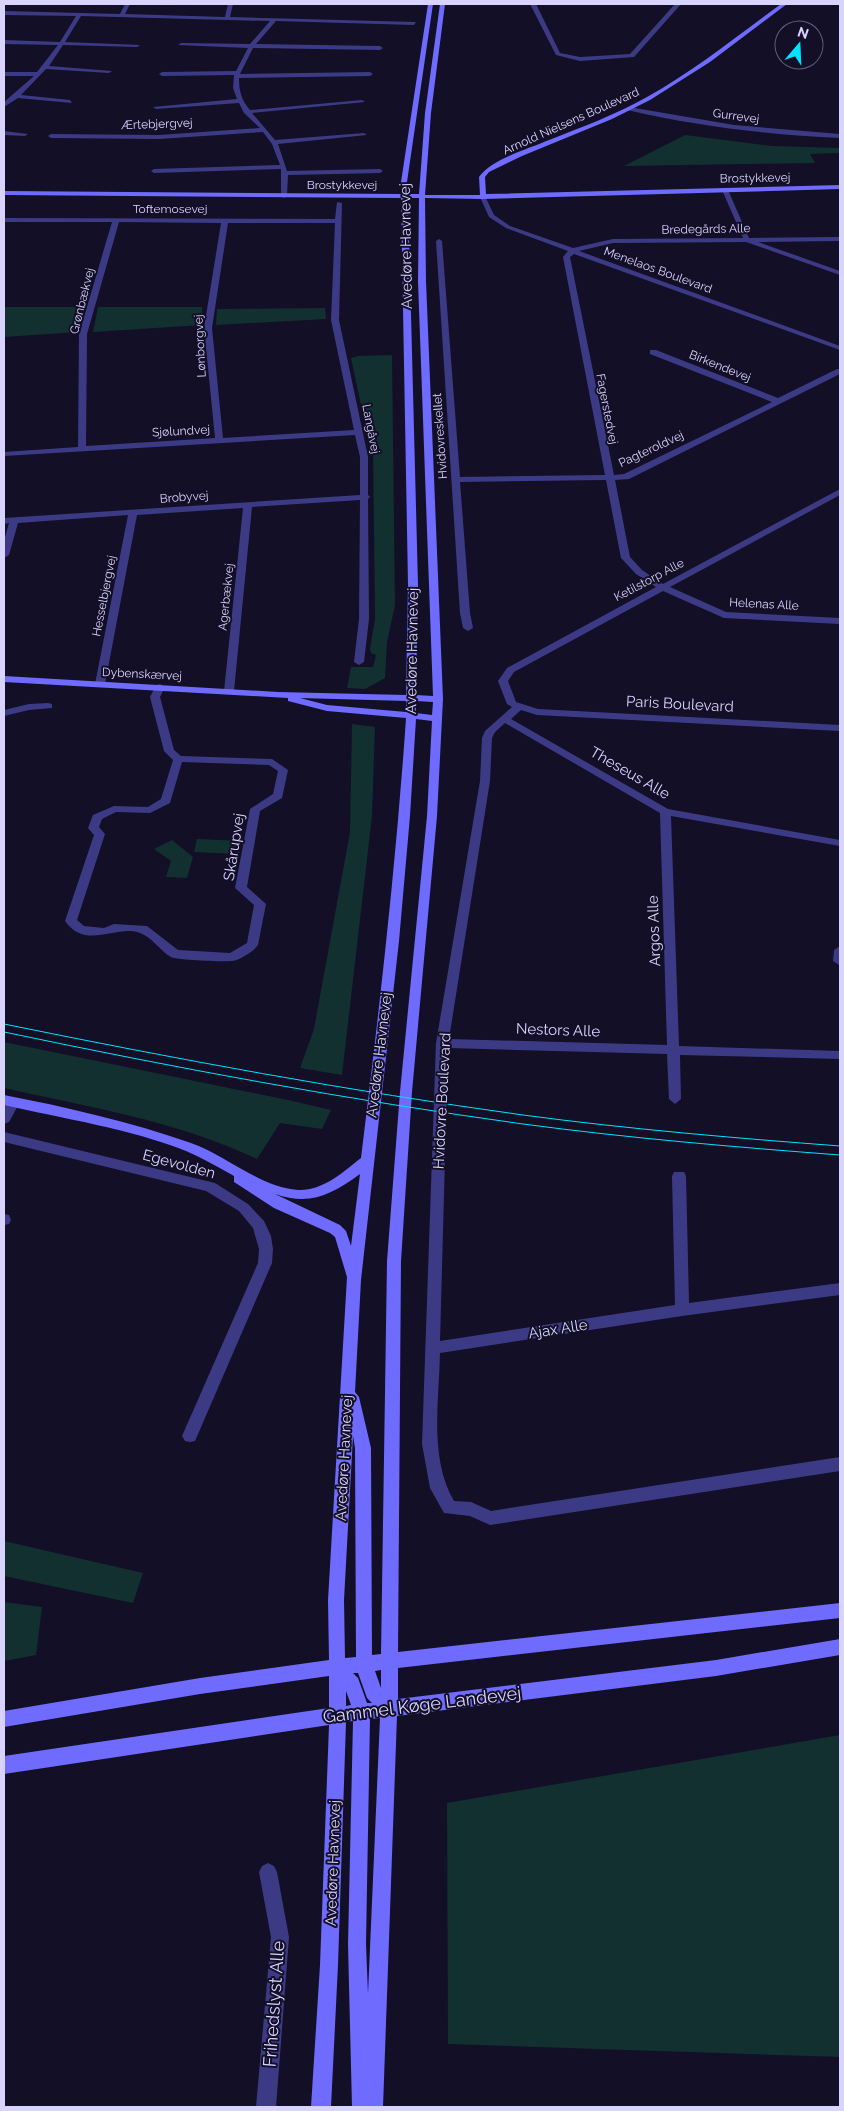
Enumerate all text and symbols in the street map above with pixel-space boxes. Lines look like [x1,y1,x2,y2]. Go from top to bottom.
north arrow [774,20,824,70]
text: N [796,23,811,42]
street label: Arnold Nielsens Boulevard [501,85,641,157]
street label: Gurrevej [712,106,760,126]
street label: Ærtebjergvej [120,116,193,132]
street label: Brostykkevej [720,170,790,186]
street label: Brostykkevej [307,178,377,192]
street label: Avedøre Havnevej [396,183,416,309]
street label: Toftemosevej [133,202,207,216]
street label: Bredegårds Alle [661,221,751,237]
street label: Menelaos Boulevard [602,244,714,296]
street label: Grønbækvej [67,266,97,336]
street label: Lønborgvej [191,314,209,378]
street label: Birkendevej [687,347,753,385]
street label: Fagerstedvej [593,373,621,445]
street label: Hvidovreskellet [430,393,450,479]
street label: Langåvej [359,403,383,455]
street label: Sjølundvej [152,422,210,440]
street label: Pagteroldvej [616,428,686,470]
street label: Brobyvej [159,488,209,506]
street label: Hesselbjergvej [89,554,119,638]
street label: Ketilstorp Alle [612,556,686,604]
street label: Agerbækvej [216,563,236,631]
street label: Avedøre Havnevej [402,588,422,714]
street label: Helenas Alle [729,595,799,613]
street label: Dybenskærvej [102,665,182,683]
street label: Paris Boulevard [626,692,734,716]
street label: Theseus Alle [587,743,673,803]
street label: Skårupvej [220,812,248,882]
street label: Argos Alle [644,895,664,967]
street label: Avedøre Havnevej [362,991,396,1119]
street label: Nestors Alle [516,1020,601,1040]
street label: Hvidovre Boulevard [429,1032,455,1170]
street label: Egevolden [141,1146,217,1182]
street label: Ajax Alle [527,1315,589,1343]
street label: Avedøre Havnevej [332,1394,356,1522]
street label: Gammel Køge Landevej [322,1682,522,1727]
street label: Avedøre Havnevej [322,1800,344,1926]
street label: Frihedslyst Alle [259,1940,288,2068]

